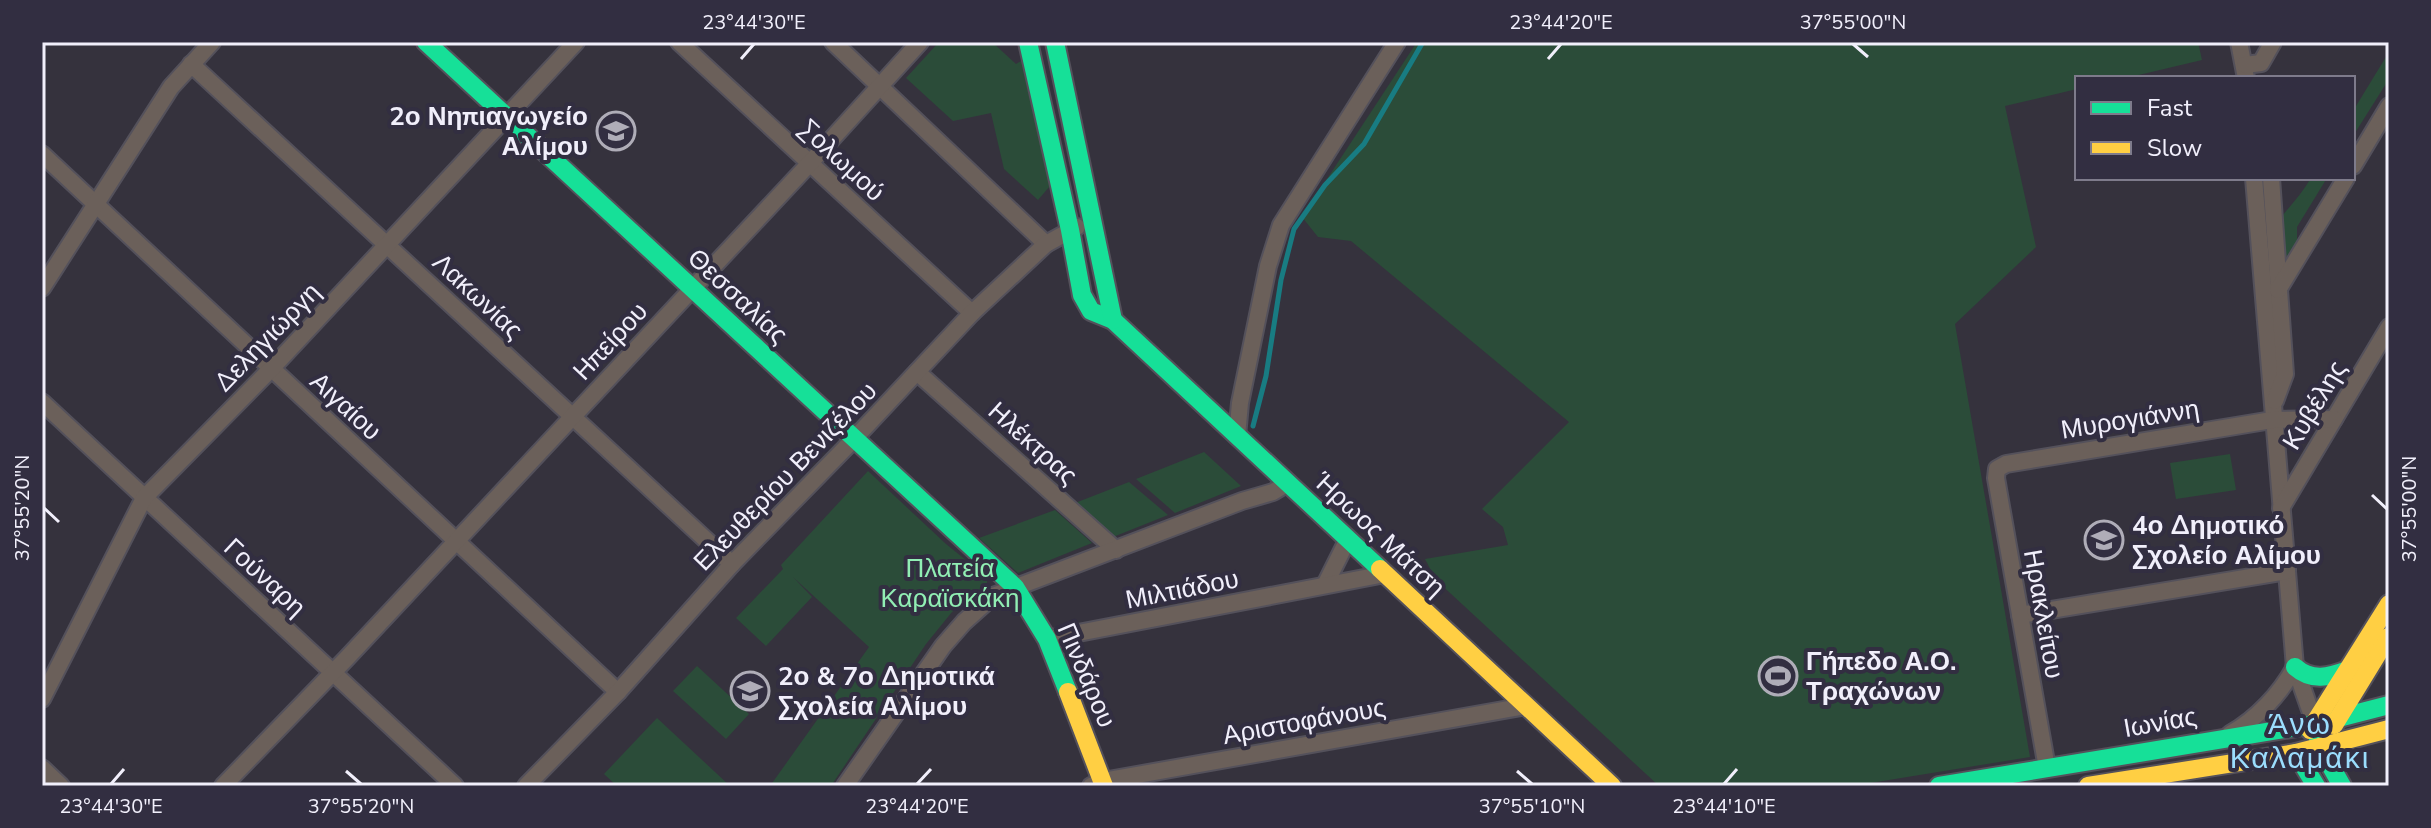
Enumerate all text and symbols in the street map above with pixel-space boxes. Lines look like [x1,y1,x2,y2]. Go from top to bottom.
text: 23°44'30"E [702,9,806,36]
text: 23°44'20"E [1509,9,1613,36]
text: 37°55'00"N [1800,9,1906,36]
legend [2075,76,2355,180]
text: Fast [2147,92,2193,124]
place label: 2ο Νηπιαγωγείο Αλίμου [389,99,588,164]
school or university icon: 2ο Νηπιαγωγείο Αλίμου [595,110,637,152]
street label: Σολωμού [791,112,892,209]
text: Slow [2147,132,2202,164]
street label: Θεσσαλίας [680,241,795,352]
street label: Λακωνίας [425,245,530,347]
street label: Δεληγιώργη [206,275,328,400]
street label: Ηπείρου [565,295,656,388]
street label: Κυβέλης [2274,354,2355,456]
street label: Αιγαίου [302,364,389,448]
street label: Ελευθερίου Βενιζέλου [686,374,885,578]
street label: Μυρογιάννη [2058,391,2202,448]
street label: Ηλέκτρας [980,394,1085,493]
text: 37°55'20"N [9,455,36,561]
text: 37°55'00"N [2396,456,2423,562]
street label: Ήρωος Μάτση [1306,464,1453,604]
place label: 4ο Δημοτικό Σχολείο Αλίμου [2132,508,2321,573]
school or university icon: 4ο Δημοτικό Σχολείο Αλίμου [2083,519,2125,561]
street label: Γούναρη [216,530,313,624]
street label: Ηρακλείτου [2015,547,2072,681]
park label: Πλατεία Καραϊσκάκη [881,551,1019,616]
street label: Μιλτιάδου [1122,561,1242,618]
street label: Πινδάρου [1049,617,1124,733]
place label: Γήπεδο Α.Ο. Τραχώνων [1806,644,1956,709]
sports icon: Γήπεδο Α.Ο. Τραχώνων [1757,655,1799,697]
place label: 2ο & 7ο Δημοτικά Σχολεία Αλίμου [778,659,995,724]
school or university icon: 2ο & 7ο Δημοτικά Σχολεία Αλίμου [729,670,771,712]
street label: Αριστοφάνους [1220,690,1388,753]
street label: Ιωνίας [2121,699,2200,746]
district label: Άνω Καλαμάκι [2230,704,2370,779]
text: 23°44'30"E [59,793,163,820]
text: 37°55'20"N [308,793,414,820]
text: 23°44'20"E [865,793,969,820]
text: 37°55'10"N [1479,793,1585,820]
text: 23°44'10"E [1672,793,1776,820]

